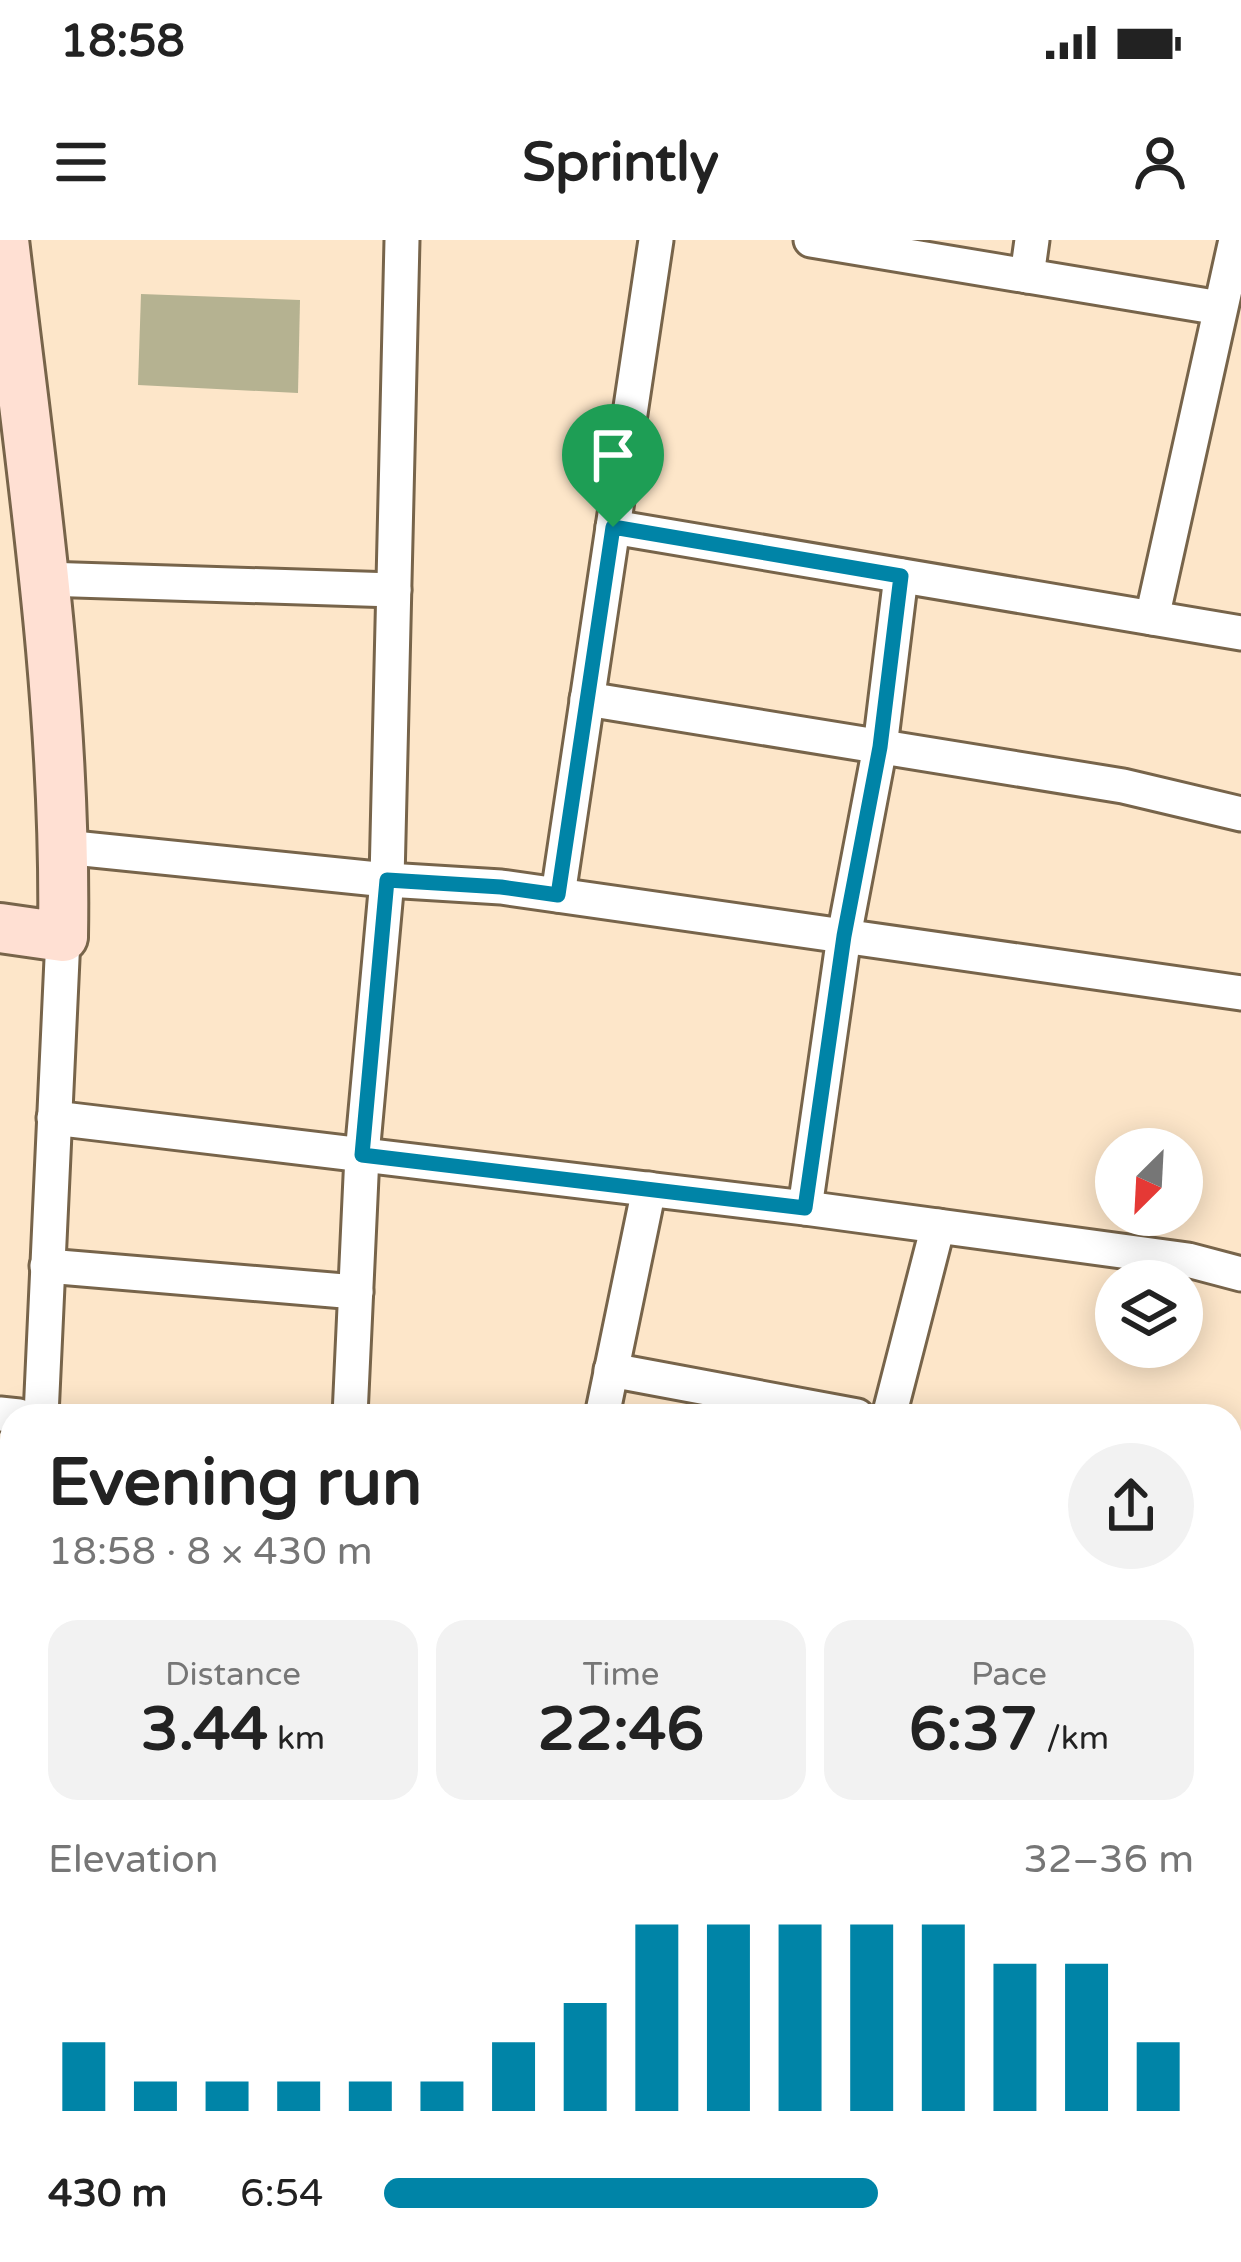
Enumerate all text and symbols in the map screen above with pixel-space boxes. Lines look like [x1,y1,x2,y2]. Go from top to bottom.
text: 18:58 [60,15,185,69]
icon: menu [48,129,114,195]
icon: person [1127,129,1193,195]
text: Sprintly [522,130,719,195]
pin [562,404,664,527]
icon: arrive [580,422,646,488]
north arrow [1095,1128,1203,1236]
map controls [1095,1128,1203,1368]
button: layers [1095,1260,1203,1368]
text: Evening run [48,1443,422,1523]
button: share [1068,1443,1194,1569]
text: 18:58 · 8 × 430 m [48,1528,373,1575]
text: Distance [165,1655,301,1694]
text: Time [583,1655,659,1694]
text: Pace [971,1655,1047,1694]
text: 3.44 [141,1694,268,1766]
text: 22:46 [538,1694,704,1766]
text: 6:37 [909,1694,1038,1766]
text: km [268,1719,325,1758]
text: /km [1038,1719,1109,1758]
text: Elevation [48,1836,218,1883]
text: 32–36 m [1023,1836,1194,1883]
text: 430 m [48,2170,167,2217]
text: 6:54 [240,2170,324,2217]

